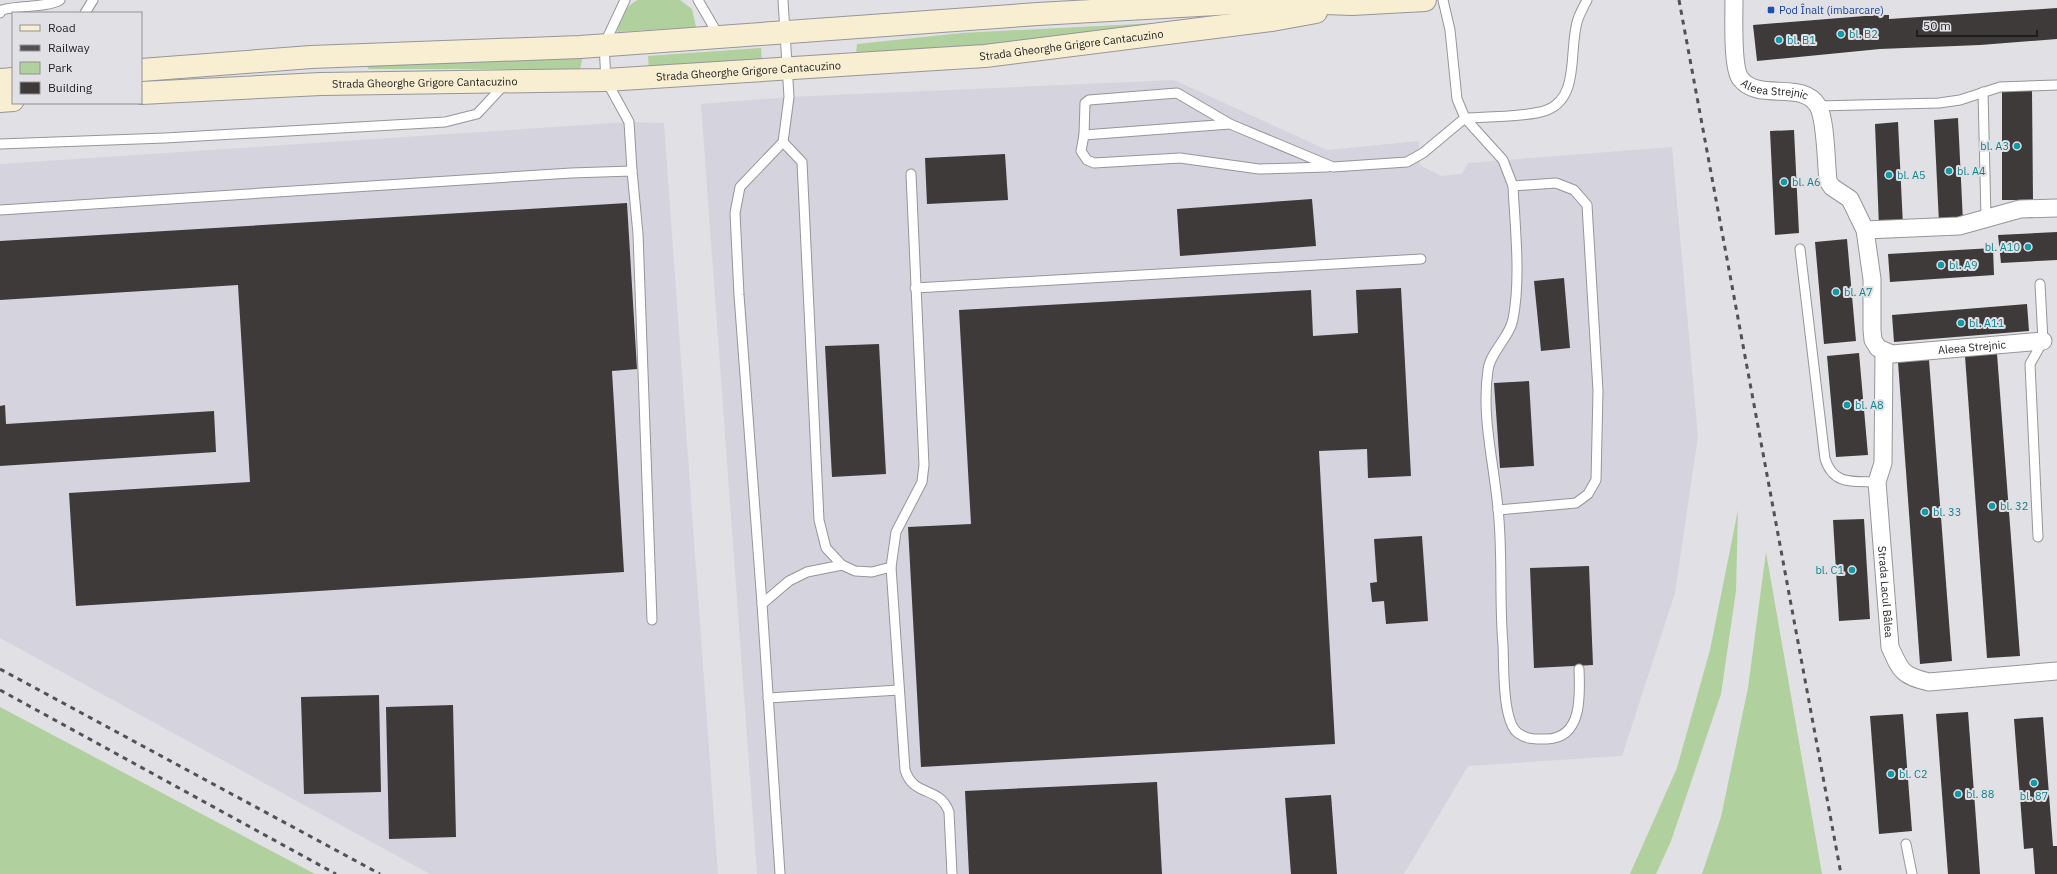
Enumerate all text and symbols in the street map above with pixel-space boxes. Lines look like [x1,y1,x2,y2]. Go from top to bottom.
place label: Pod Înalt (imbarcare) [1779,3,1884,17]
marker: Pod Înalt (imbarcare) [1766,5,1776,15]
legend [12,12,142,104]
scale bar [1917,12,2037,38]
text: 50 m [1923,18,1951,33]
text: Road [48,20,76,35]
street label: Strada Gheorghe Grigore Cantacuzino [979,27,1164,63]
place label: bl. B2 [1849,27,1878,41]
marker: bl. B2 [1836,29,1846,39]
place label: bl. B1 [1787,33,1816,47]
marker: bl. B1 [1774,35,1784,45]
text: Railway [48,40,90,55]
street label: Strada Gheorghe Grigore Cantacuzino [655,58,841,84]
text: Park [48,60,73,75]
street label: Strada Gheorghe Grigore Cantacuzino [332,74,518,91]
street label: Aleea Strejnic [1738,76,1811,103]
text: Building [48,80,93,95]
place label: bl. A3 [1980,139,2009,153]
marker: bl. A3 [2012,141,2022,151]
place label: bl. A4 [1957,164,1986,178]
marker: bl. A4 [1944,166,1954,176]
place label: bl. A5 [1897,168,1926,182]
marker: bl. A5 [1884,170,1894,180]
place label: bl. A6 [1792,175,1821,189]
marker: bl. A6 [1779,177,1789,187]
place label: bl. A10 [1985,240,2020,254]
marker: bl. A10 [2023,242,2033,252]
place label: bl. A9 [1949,258,1978,272]
marker: bl. A9 [1936,260,1946,270]
place label: bl. A7 [1844,285,1873,299]
marker: bl. A7 [1831,287,1841,297]
place label: bl. A11 [1969,316,2005,330]
marker: bl. A11 [1956,318,1966,328]
street label: Aleea Strejnic [1937,337,2007,357]
place label: bl. A8 [1855,398,1884,412]
marker: bl. A8 [1842,400,1852,410]
place label: bl. 32 [2000,499,2028,513]
marker: bl. 32 [1987,501,1997,511]
place label: bl. 33 [1933,505,1961,519]
marker: bl. 33 [1920,507,1930,517]
street label: Strada Lacul Bâlea [1875,545,1896,638]
place label: bl. C1 [1815,563,1844,577]
marker: bl. C1 [1847,565,1857,575]
place label: bl. C2 [1899,767,1928,781]
marker: bl. C2 [1886,769,1896,779]
marker: bl. 87 [2029,778,2039,788]
place label: bl. 88 [1966,787,1994,801]
marker: bl. 88 [1953,789,1963,799]
place label: bl. 87 [2020,789,2048,803]

